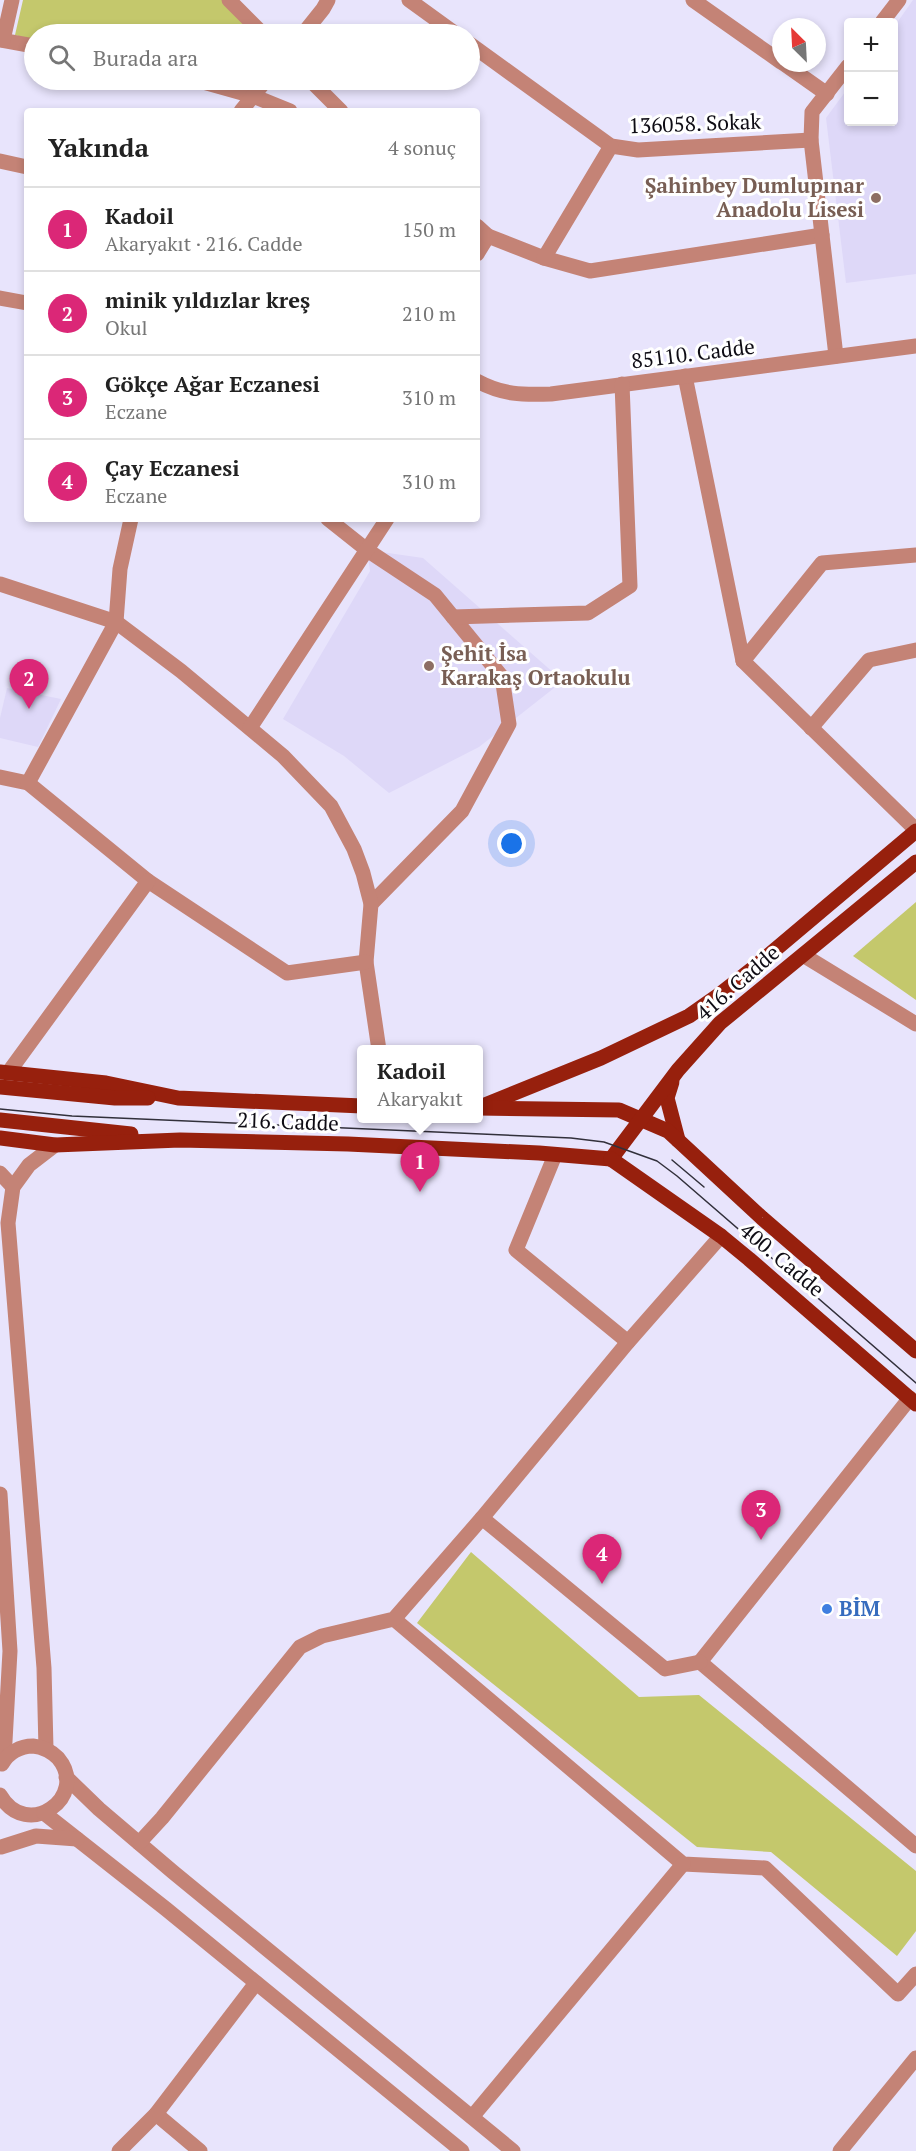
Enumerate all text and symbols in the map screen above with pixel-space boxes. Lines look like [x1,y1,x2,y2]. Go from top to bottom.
north arrow [772,18,826,72]
map controls [844,18,898,126]
button: + [844,18,898,72]
search box [24,24,480,90]
icon: search [45,41,78,74]
text: Burada ara [93,43,198,72]
button: − [844,72,898,126]
street label: 136058. Sokak [628,107,762,139]
text: Yakında [48,130,149,164]
text: 4 sonuç [388,134,456,161]
place label: Şahinbey Dumlupınar Anadolu Lisesi [645,171,864,223]
marker: Şahinbey Dumlupınar Anadolu Lisesi [869,191,883,205]
text: Kadoil [105,201,174,230]
text: 1 [62,216,73,243]
text: 150 m [402,216,456,243]
text: Akaryakıt · 216. Cadde [105,230,302,257]
text: minik yıldızlar kreş [105,285,310,314]
text: 2 [62,300,73,327]
text: 210 m [402,300,456,327]
text: Okul [105,314,148,341]
street label: 85110. Cadde [630,332,756,374]
text: Gökçe Ağar Eczanesi [105,369,320,398]
text: 3 [62,384,73,411]
text: 310 m [402,384,456,411]
text: Eczane [105,398,167,425]
text: Çay Eczanesi [105,453,240,482]
text: 4 [62,468,73,495]
text: 310 m [402,468,456,495]
text: Eczane [105,482,167,509]
place label: Şehit İsa Karakaş Ortaokulu [441,639,630,691]
marker: Şehit İsa Karakaş Ortaokulu [422,659,436,673]
pin: 2 [9,660,48,709]
your location [497,829,526,858]
street label: 416. Cadde [690,938,785,1026]
popup [357,1045,483,1123]
text: Kadoil [377,1056,446,1085]
text: Akaryakıt [377,1085,463,1112]
street label: 216. Cadde [237,1105,339,1137]
pin: 1 [400,1142,440,1192]
street label: 400. Cadde [735,1216,831,1303]
pin: 3 [742,1490,780,1540]
pin: 4 [582,1534,622,1584]
place label: BİM [839,1594,880,1622]
marker: BİM [820,1602,834,1616]

